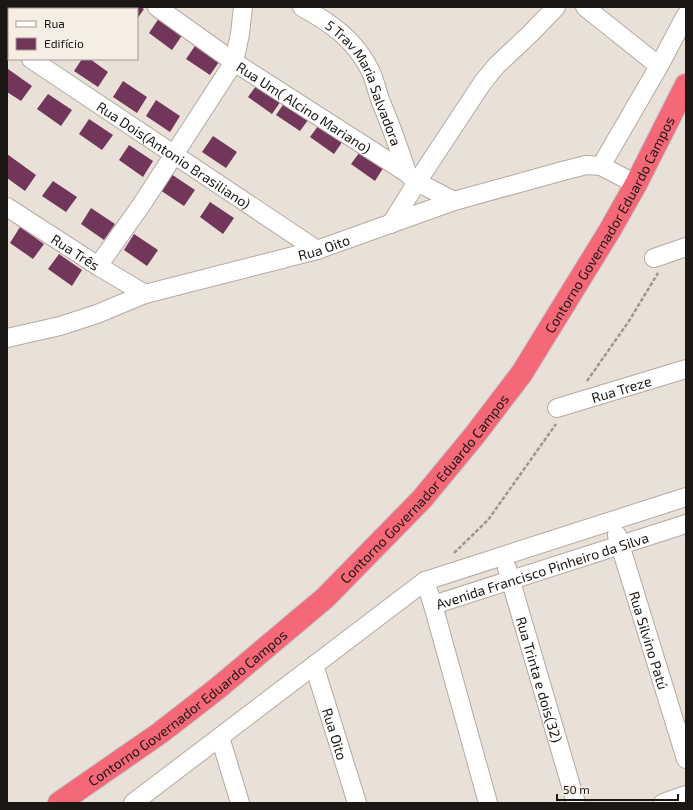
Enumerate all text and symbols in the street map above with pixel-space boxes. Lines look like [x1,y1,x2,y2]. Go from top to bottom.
legend [8,8,138,60]
text: Rua [44,16,65,30]
street label: 5 Trav Maria Salvadora [323,16,406,148]
text: Edifício [44,36,84,50]
street label: Rua Um( Alcino Mariano) [234,58,375,156]
street label: Rua Dois(Antonio Brasiliano) [94,97,254,212]
street label: Contorno Governador Eduardo Campos [540,113,677,336]
street label: Rua Três [48,230,103,273]
street label: Rua Oito [296,231,352,263]
street label: Rua Treze [589,372,653,406]
street label: Contorno Governador Eduardo Campos [336,390,512,587]
street label: Avenida Francisco Pinheiro da Silva [434,528,651,612]
street label: Rua Silvino Patú [626,589,673,691]
street label: Rua Trinta e dois(32) [513,614,566,744]
street label: Contorno Governador Eduardo Campos [84,625,290,789]
street label: Rua Oito [319,706,352,762]
scale bar [557,776,678,802]
text: 50 m [563,782,590,796]

